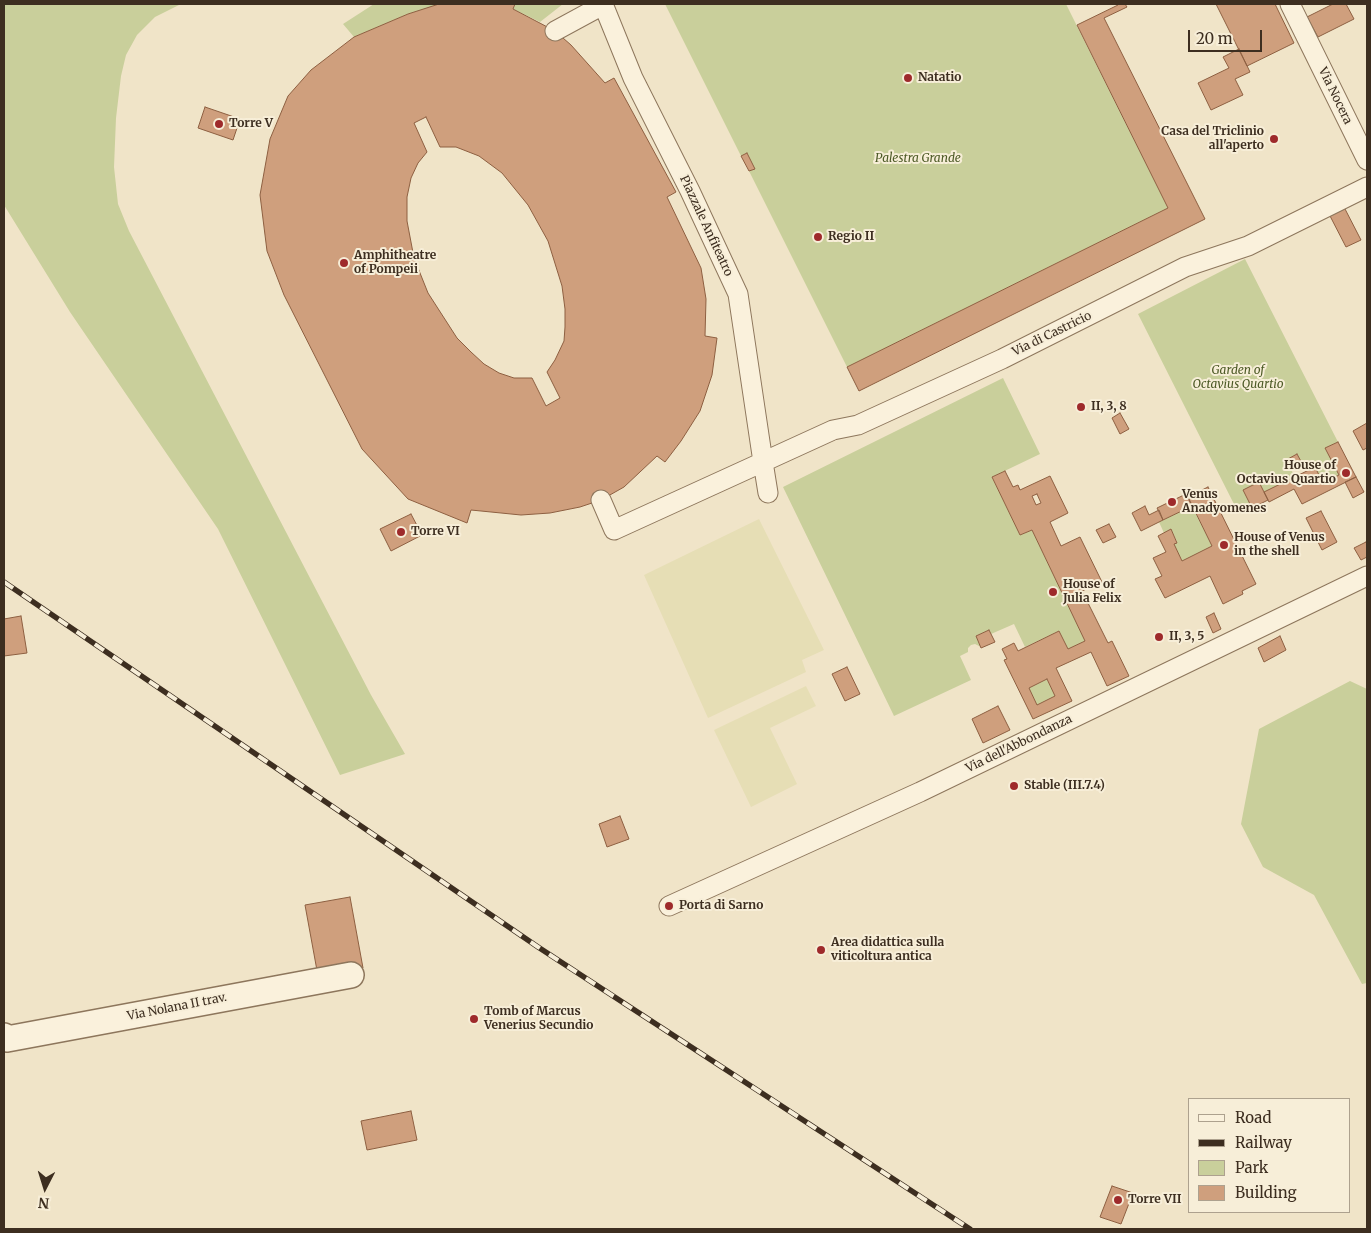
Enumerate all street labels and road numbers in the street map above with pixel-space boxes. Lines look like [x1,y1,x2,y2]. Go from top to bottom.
street label: Via Nocera [1315,65,1355,127]
street label: Piazzale Anfiteatro [676,173,736,279]
street label: Via di Castricio [1010,309,1094,359]
street label: Via dell'Abbondanza [963,712,1075,776]
street label: Via Nolana II trav. [126,990,228,1024]

